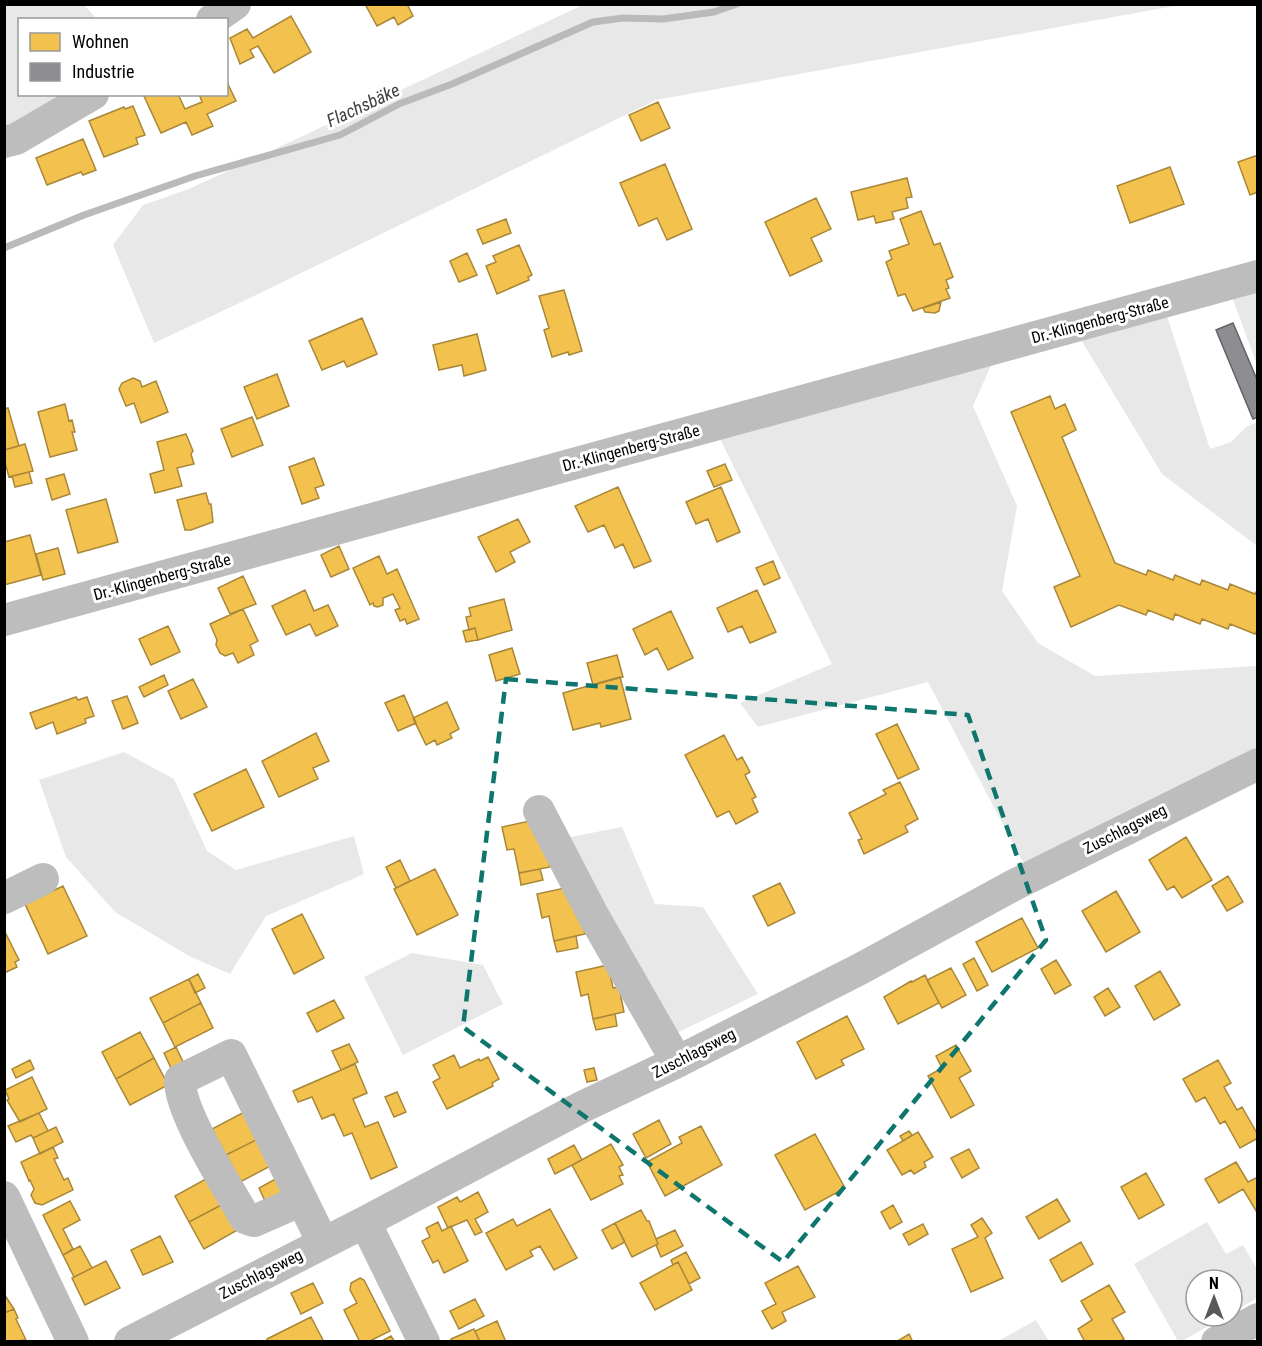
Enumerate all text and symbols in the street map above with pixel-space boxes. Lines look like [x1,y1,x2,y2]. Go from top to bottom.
legend [18,18,228,96]
text: Wohnen [72,31,129,52]
text: Industrie [72,61,134,82]
water label: Flachsbäke [323,79,403,131]
street label: Dr.-Klingenberg-Straße [1029,293,1171,347]
street label: Dr.-Klingenberg-Straße [560,421,702,475]
street label: Dr.-Klingenberg-Straße [91,550,233,604]
street label: Zuschlagsweg [1080,800,1170,858]
street label: Zuschlagsweg [649,1024,739,1082]
street label: Zuschlagsweg [216,1245,306,1303]
north arrow [1184,1268,1244,1328]
text: N [1209,1274,1219,1293]

